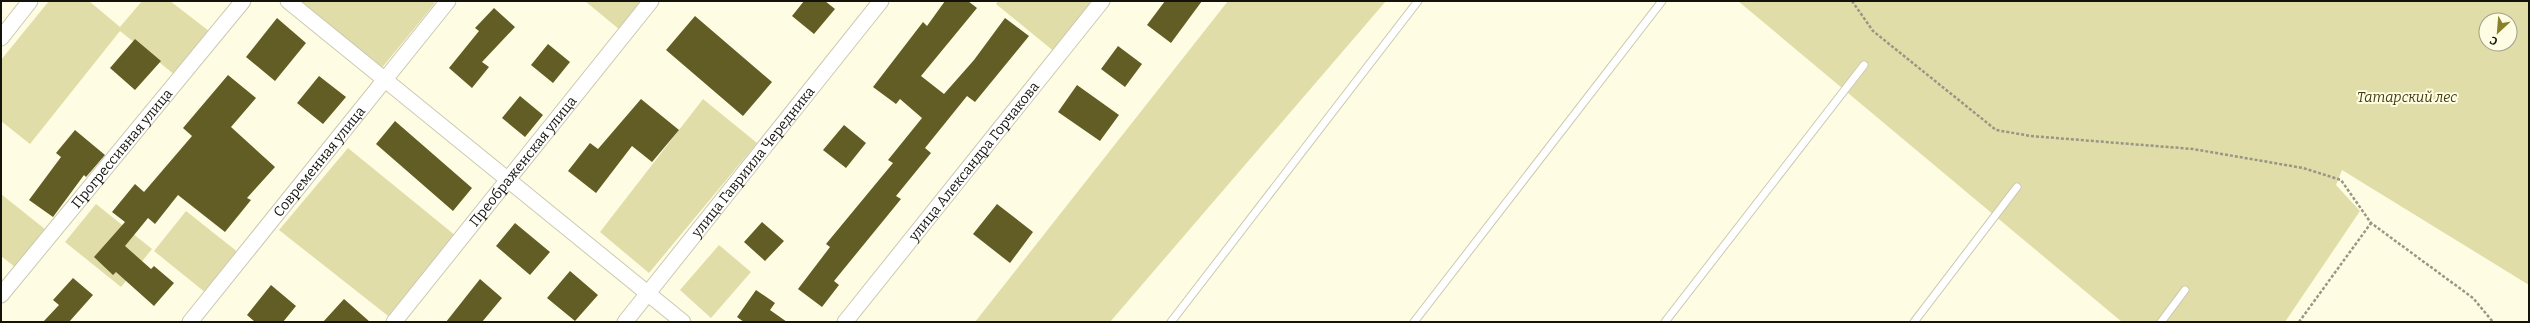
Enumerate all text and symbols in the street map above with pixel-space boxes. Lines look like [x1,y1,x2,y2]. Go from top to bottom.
north arrow [2478,12,2518,52]
text: С [2488,33,2500,48]
street label: улица Александра Горчакова [905,78,1043,245]
street label: улица Гавриила Чередника [687,83,819,242]
street label: Прогрессивная улица [68,85,176,212]
park label: Татарский лес [2357,89,2457,106]
street label: Преображенская улица [466,93,581,230]
street label: Современная улица [270,103,369,220]

